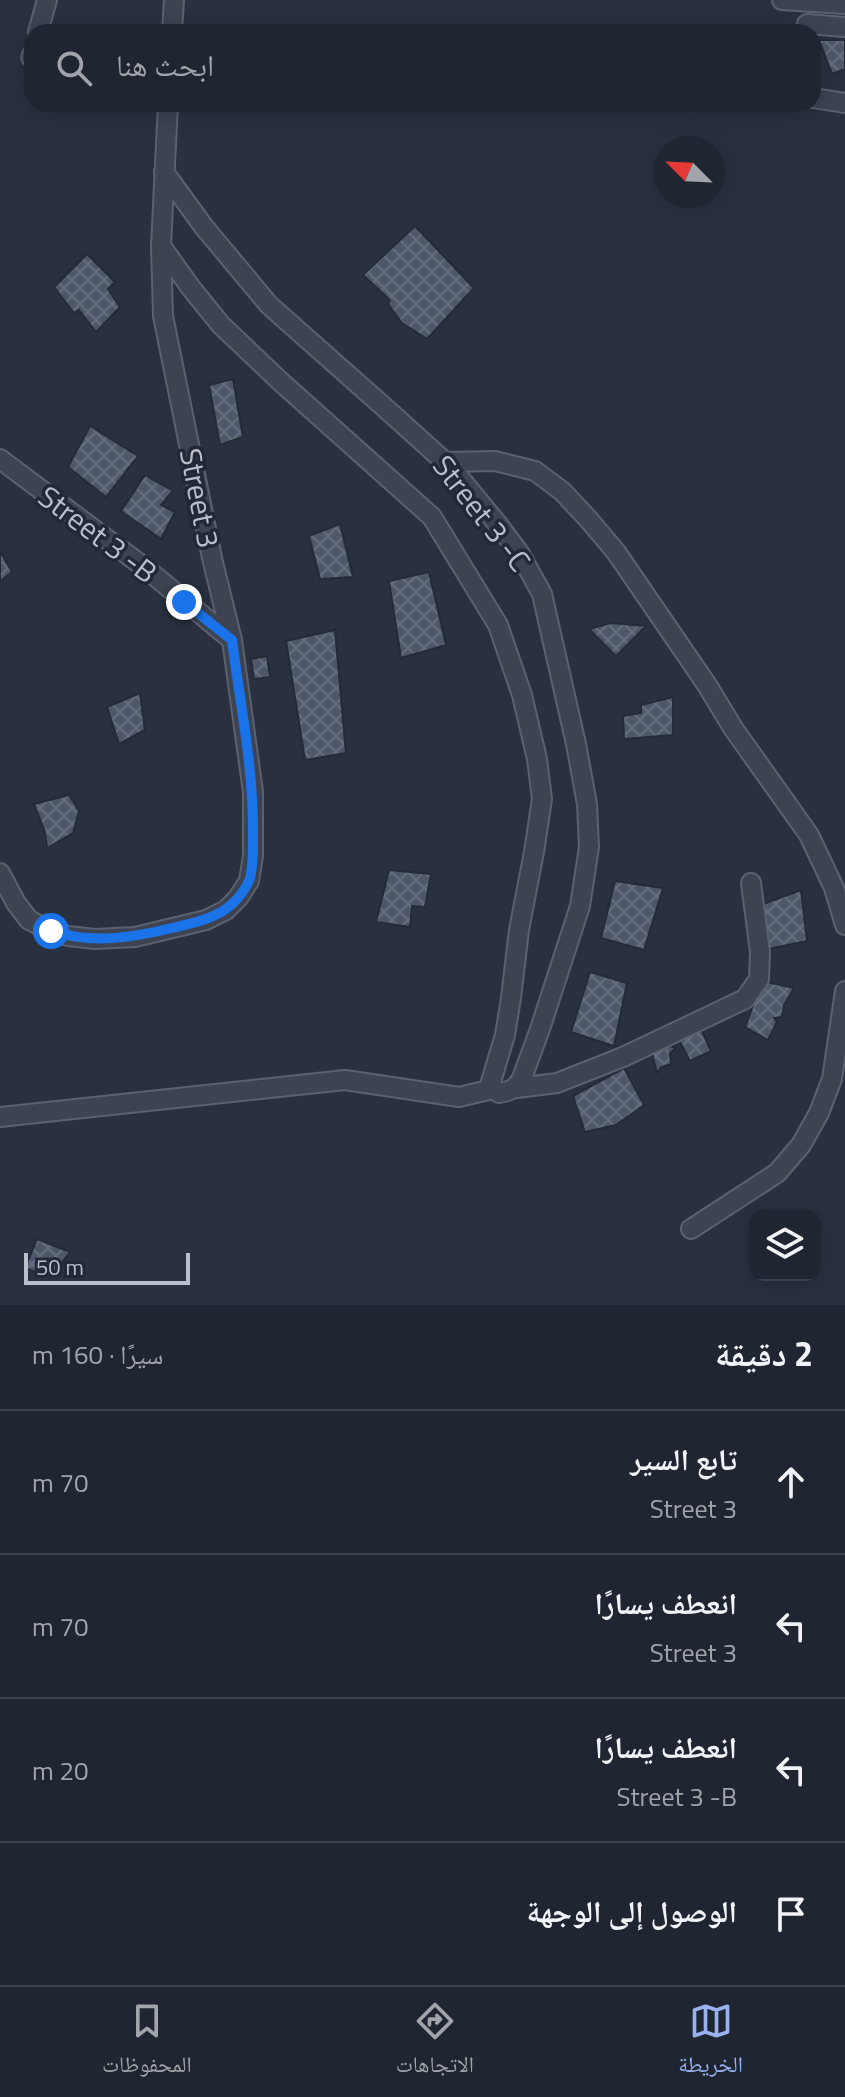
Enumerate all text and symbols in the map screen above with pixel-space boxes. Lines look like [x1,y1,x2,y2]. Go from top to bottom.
search box [24,24,821,112]
text: ابحث هنا [116,42,214,88]
icon: search [52,46,96,90]
north arrow [653,136,725,208]
street label: Street 3 [168,444,232,552]
street label: Street 3 -C [422,445,542,581]
street label: Street 3 -B [29,474,167,594]
route end [166,584,202,620]
route start [33,913,69,949]
map controls [749,1209,821,1281]
button: layers [749,1209,821,1281]
scale bar [24,1249,190,1285]
text: 50 m [36,1250,84,1284]
text: 2 دقيقة [715,1327,813,1379]
text: سيرًا · 160 m [32,1335,163,1374]
text: تابع السير [630,1436,737,1482]
icon: ahead [769,1460,813,1504]
text: 70 m [32,1463,89,1502]
text: Street 3 [650,1489,737,1528]
text: انعطف يسارًا [594,1580,737,1626]
icon: left [769,1604,813,1648]
text: 70 m [32,1607,89,1646]
text: Street 3 [650,1633,737,1672]
text: انعطف يسارًا [594,1724,737,1770]
icon: left [769,1748,813,1792]
text: 20 m [32,1751,89,1790]
text: Street 3 -B [617,1777,737,1816]
text: الوصول إلى الوجهة [527,1888,737,1934]
icon: arrive [769,1892,813,1936]
tab: المحفوظات [102,1999,192,2086]
tab: الاتجاهات [396,1999,474,2086]
tab: الخريطة [678,1999,743,2086]

